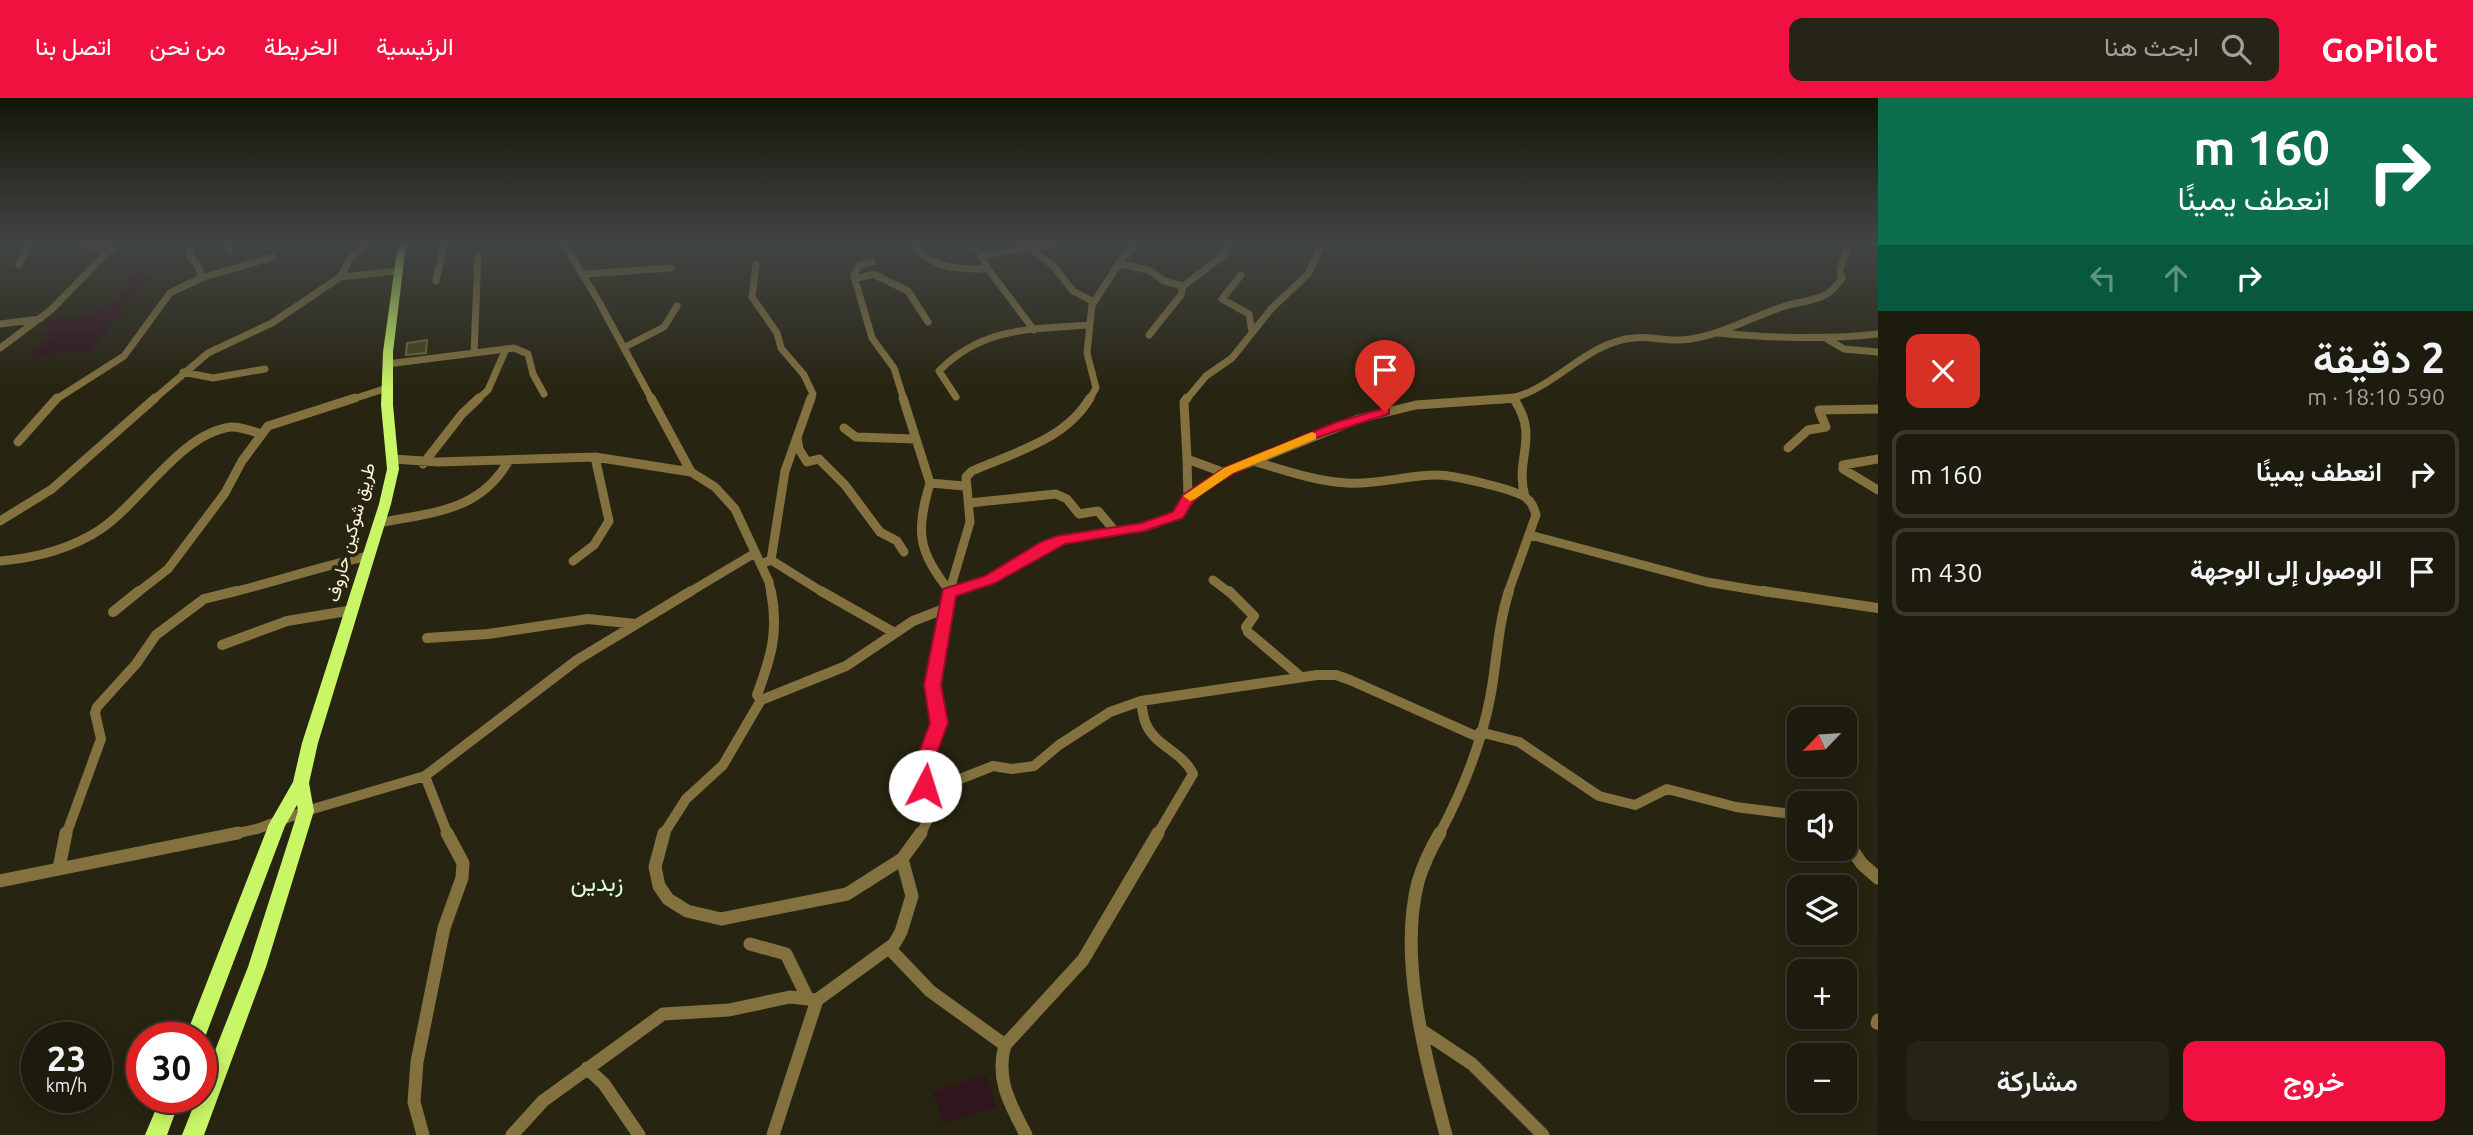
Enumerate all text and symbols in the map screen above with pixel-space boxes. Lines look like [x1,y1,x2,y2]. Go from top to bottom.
search box [1789,18,2279,81]
icon: search [2217,30,2255,68]
text: GoPilot [2321,31,2438,68]
text: ابحث هنا [2104,32,2199,61]
text: اتصل بنا [35,33,112,60]
text: من نحن [150,33,226,60]
text: الخريطة [264,33,338,60]
text: الرئيسية [376,33,454,60]
text: 160 m [2193,119,2330,174]
icon: right [2354,126,2445,217]
text: انعطف يمينًا [2177,180,2330,216]
icon: left [2084,259,2122,297]
icon: ahead [2157,259,2195,297]
icon: right [2230,259,2268,297]
button: close [1906,334,1980,408]
text: 2 دقيقة [2313,334,2445,381]
pin [1355,340,1415,412]
icon: arrive [1366,351,1404,389]
text: 590 m · 18:10 [2307,384,2445,409]
icon: right [2403,455,2441,493]
text: انعطف يمينًا [2256,457,2382,486]
street label: طريق شوكين حاروف [322,460,380,604]
text: 160 m [1910,460,1982,489]
icon: arrive [2403,553,2441,591]
text: الوصول إلى الوجهة [2190,555,2382,584]
text: 430 m [1910,558,1982,587]
north arrow [1787,707,1857,777]
map controls [1787,707,1857,1113]
position arrow [888,749,962,823]
button: sound [1787,791,1857,861]
district label: زبدين [570,869,624,898]
button: layers [1787,875,1857,945]
button: + [1787,959,1857,1029]
speed limit sign: 30 [126,1022,217,1113]
text: 23 [47,1038,86,1078]
button: مشاركة [1906,1041,2169,1121]
button: خروج [2183,1041,2445,1121]
button: − [1787,1043,1857,1113]
text: km/h [46,1075,87,1095]

